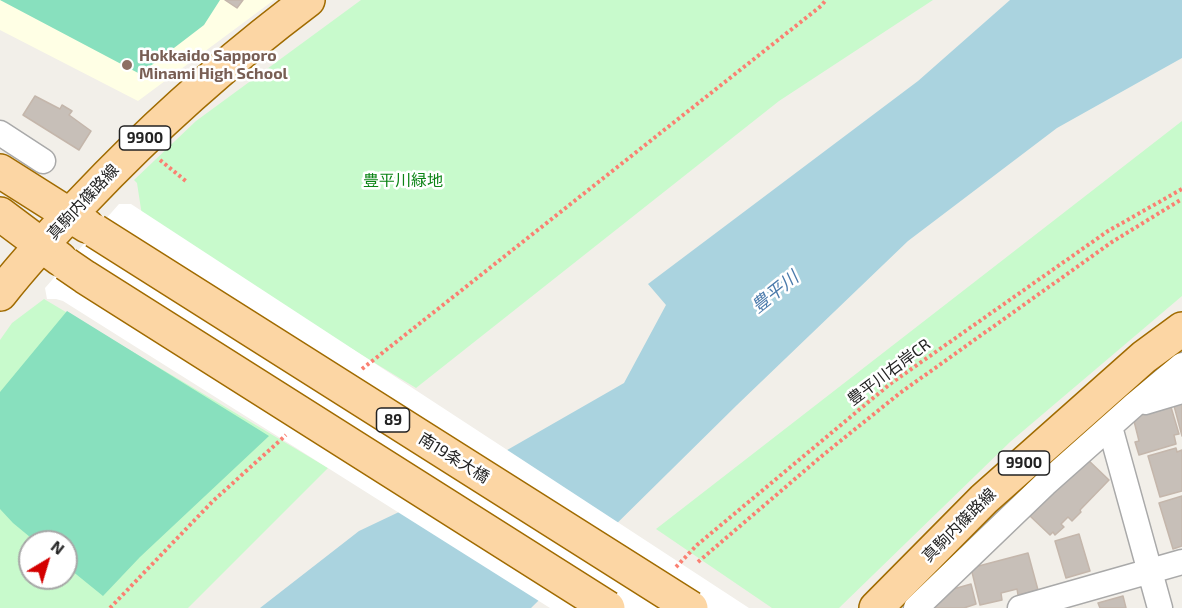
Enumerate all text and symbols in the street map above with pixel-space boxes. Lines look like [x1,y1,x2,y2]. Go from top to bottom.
place label: Hokkaido Sapporo Minami High School [139,46,288,84]
marker: Hokkaido Sapporo Minami High School [120,58,134,72]
road number: 9900 [120,126,170,150]
street label: 真駒内篠路線 [43,160,123,244]
park label: 豊平川緑地 [363,171,443,191]
water label: 豊平川 [747,267,803,317]
street label: 豊平川右岸CR [844,335,934,409]
road number: 89 [376,408,410,432]
street label: 南19条大橋 [415,429,493,487]
road number: 9900 [998,451,1050,475]
street label: 真駒内篠路線 [918,484,1000,566]
north arrow [18,530,78,590]
text: N [48,536,69,558]

